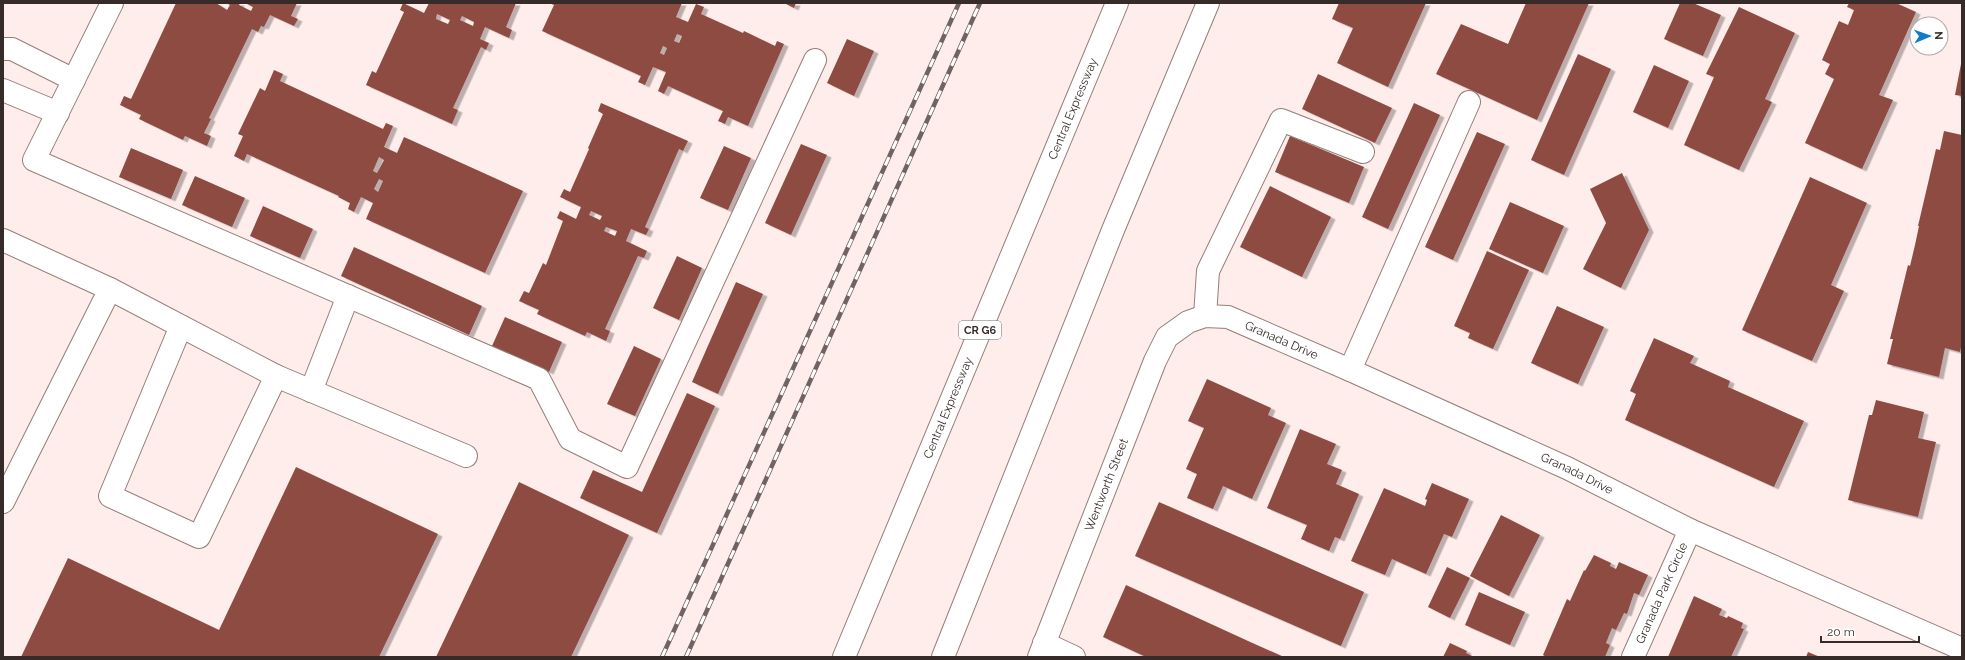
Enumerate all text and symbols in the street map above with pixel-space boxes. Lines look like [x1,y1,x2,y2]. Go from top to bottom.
north arrow [1909,16,1949,56]
text: N [1932,31,1945,40]
street label: Central Expressway [1045,56,1100,162]
street label: Granada Drive [1243,318,1320,362]
road number: CR G6 [959,321,1001,339]
street label: Central Expressway [921,355,976,461]
street label: Wentworth Street [1082,437,1131,533]
street label: Granada Drive [1539,450,1615,497]
street label: Granada Park Circle [1633,540,1690,646]
scale bar [1821,618,1919,644]
text: 20 m [1827,625,1855,639]

